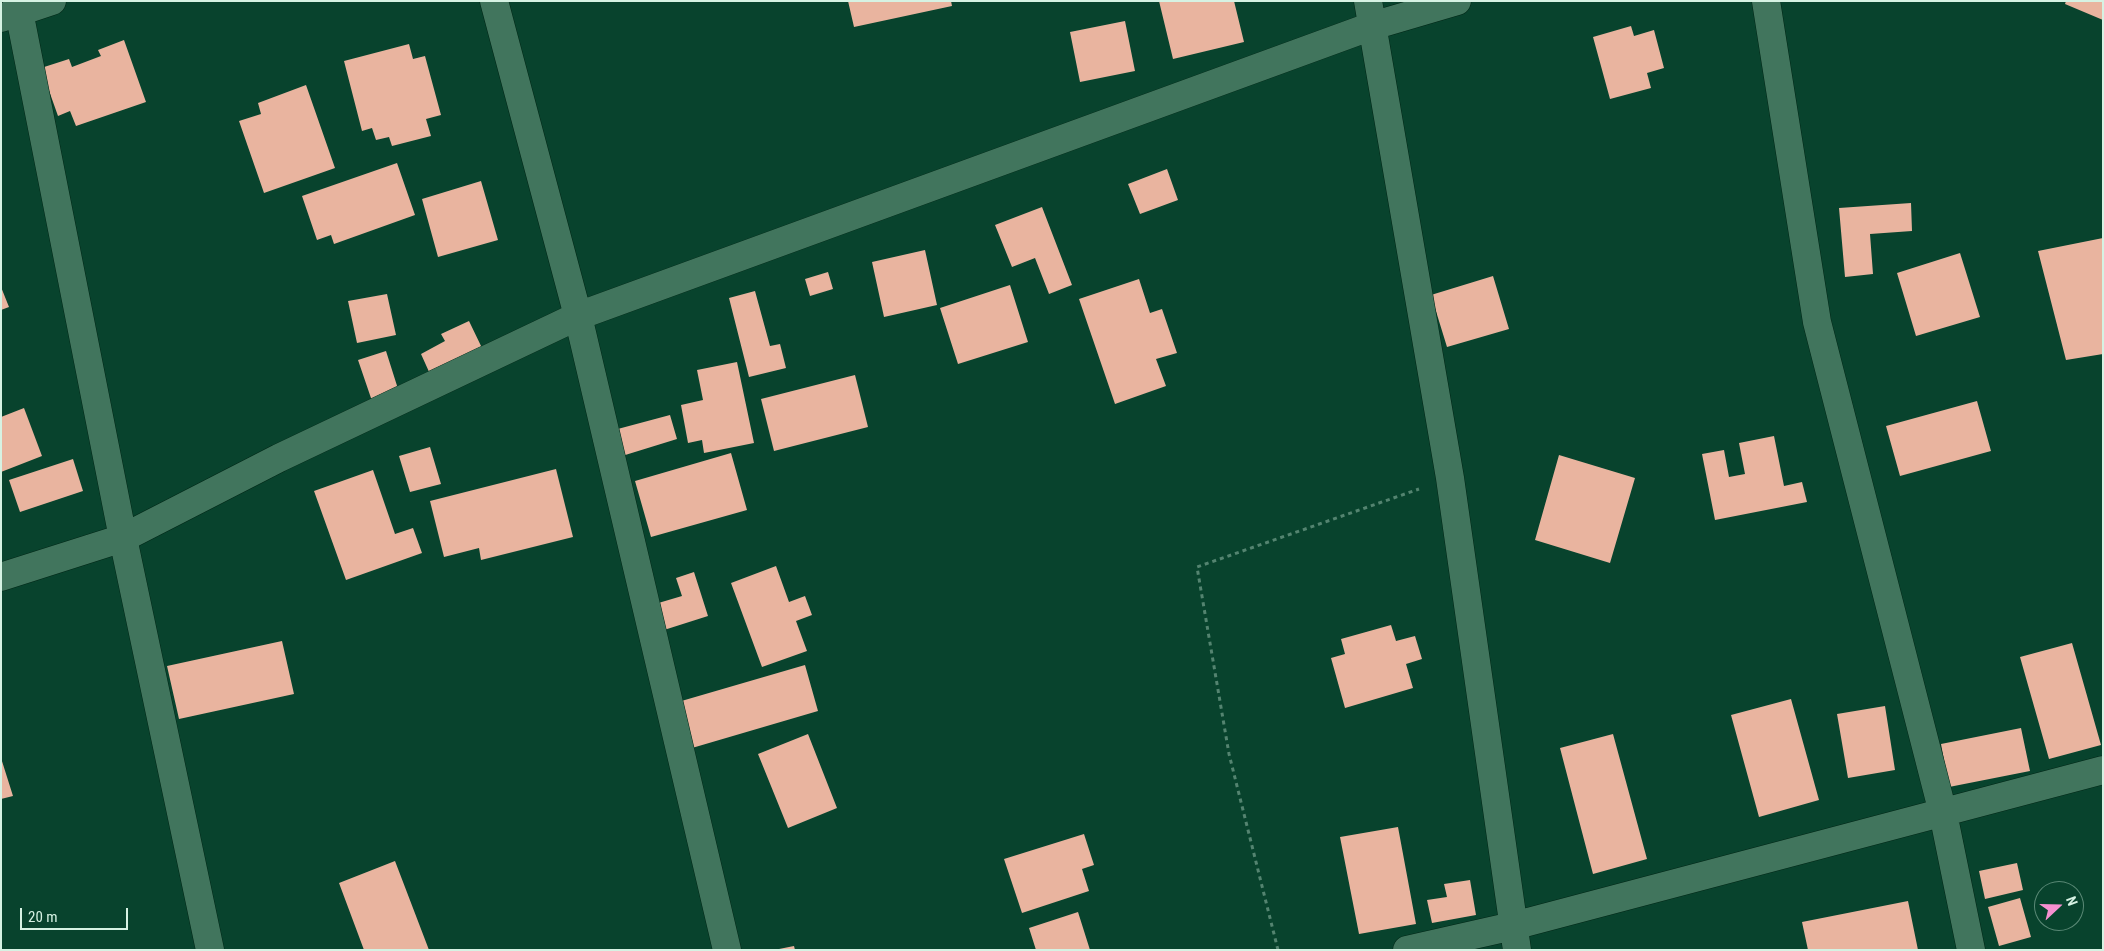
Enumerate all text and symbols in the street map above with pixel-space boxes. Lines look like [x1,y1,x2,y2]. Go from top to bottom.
north arrow [2034,881,2084,931]
text: N [2063,894,2081,908]
scale bar [22,898,130,930]
text: 20 m [28,908,58,926]

